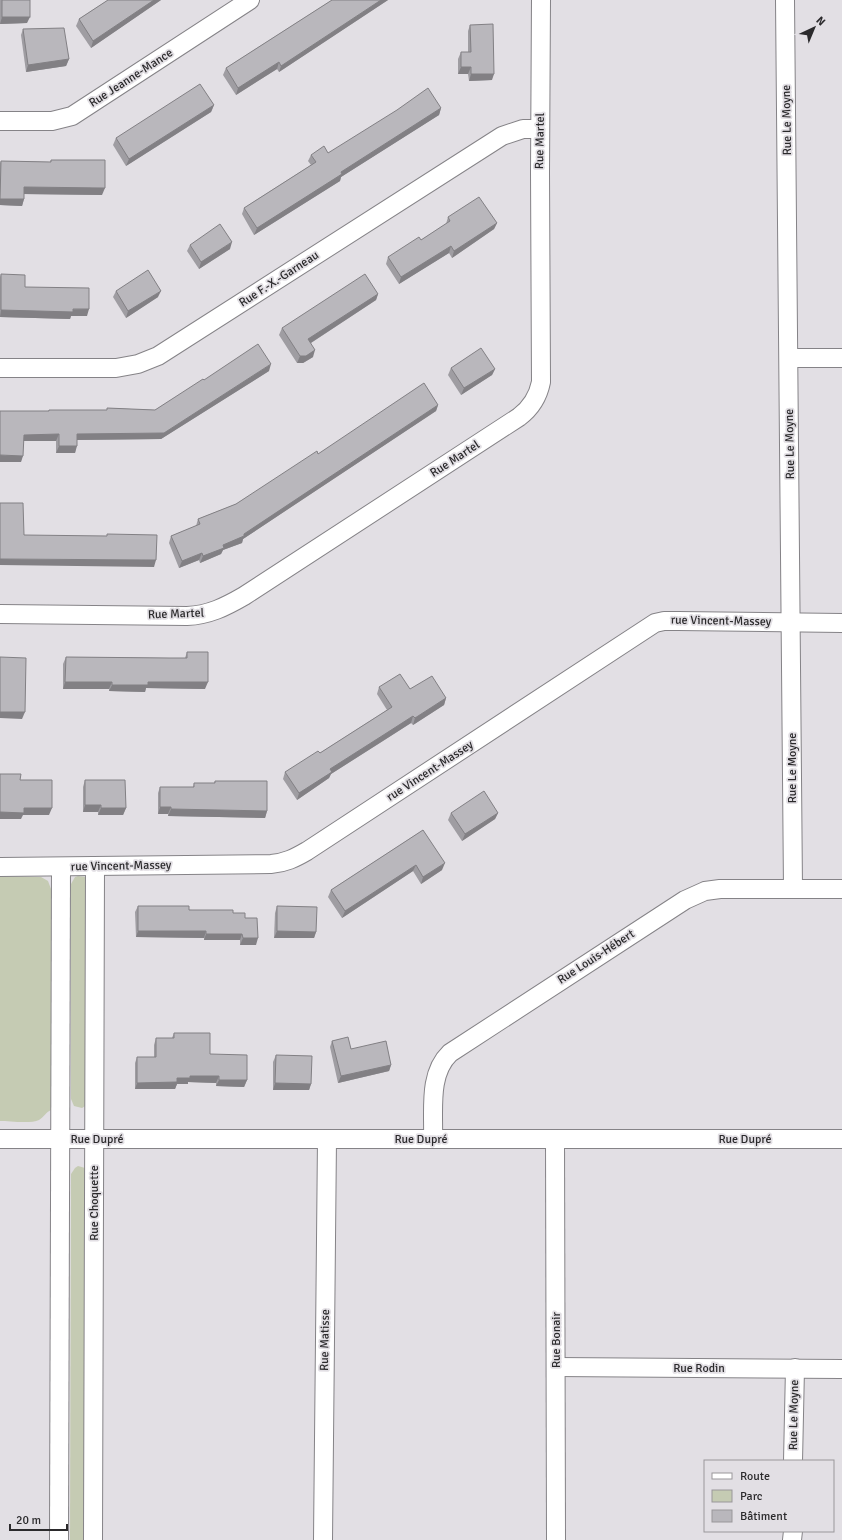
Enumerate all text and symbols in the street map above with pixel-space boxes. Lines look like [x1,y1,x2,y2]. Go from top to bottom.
north arrow [794,8,834,48]
text: N [813,14,828,29]
street label: Rue Jeanne-Mance [86,45,176,111]
street label: Rue Le Moyne [779,85,795,155]
street label: Rue Martel [532,112,548,169]
street label: Rue F.-X.-Garneau [236,248,322,310]
street label: Rue Le Moyne [782,409,798,479]
street label: Rue Martel [427,437,483,481]
street label: Rue Martel [148,606,205,622]
street label: rue Vincent-Massey [671,613,772,629]
street label: Rue Le Moyne [785,733,800,803]
street label: rue Vincent-Massey [384,737,477,805]
street label: rue Vincent-Massey [71,858,172,874]
street label: Rue Louis-Hébert [555,927,637,987]
street label: Rue Dupré [70,1132,124,1147]
street label: Rue Dupré [394,1132,448,1147]
street label: Rue Dupré [718,1132,772,1147]
street label: Rue Choquette [87,1165,102,1241]
street label: Rue Matisse [317,1309,333,1371]
street label: Rue Bonair [549,1311,564,1368]
street label: Rue Rodin [673,1361,725,1376]
street label: Rue Le Moyne [786,1380,802,1450]
legend [704,1460,834,1532]
text: Route [740,1469,770,1484]
text: Parc [740,1489,763,1504]
scale bar [10,1506,67,1532]
text: Bâtiment [740,1509,787,1524]
text: 20 m [16,1513,41,1528]

